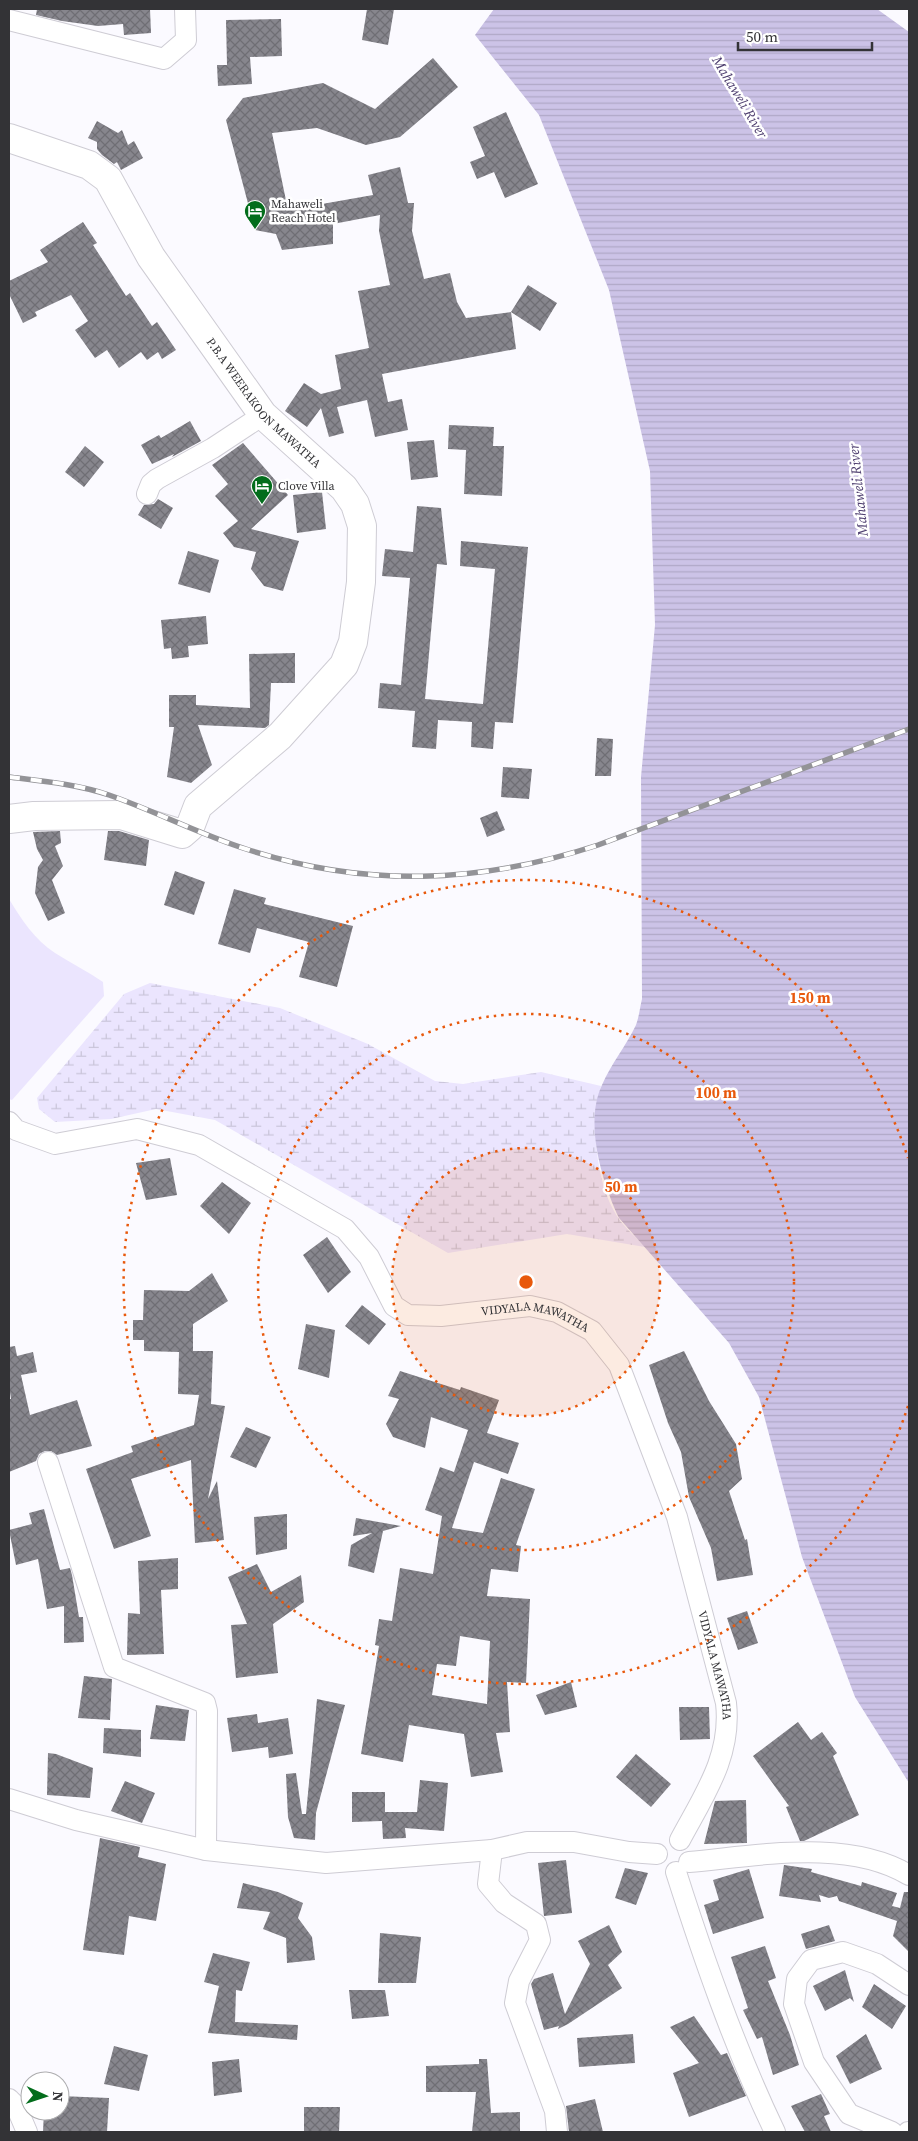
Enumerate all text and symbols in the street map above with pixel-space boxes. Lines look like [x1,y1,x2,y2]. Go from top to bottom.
scale bar [738,20,872,52]
text: 50 m [746,26,778,47]
water label: Mahaweli River [707,51,773,142]
place label: Mahaweli Reach Hotel [271,196,336,226]
hotel icon: Mahaweli Reach Hotel [243,199,267,230]
street label: P.B.A WEERAKOON MAWATHA [203,335,324,471]
water label: Mahaweli River [843,442,873,538]
hotel icon: Clove Villa [250,474,274,505]
place label: Clove Villa [278,478,335,494]
text: 150 m [789,987,831,1008]
text: 100 m [695,1082,737,1103]
text: 50 m [604,1176,638,1197]
centre of rings [517,1273,535,1291]
street label: VIDYALA MAWATHA [480,1298,592,1336]
street label: VIDYALA MAWATHA [694,1609,735,1720]
north arrow [20,2071,70,2121]
text: N [48,2091,68,2102]

